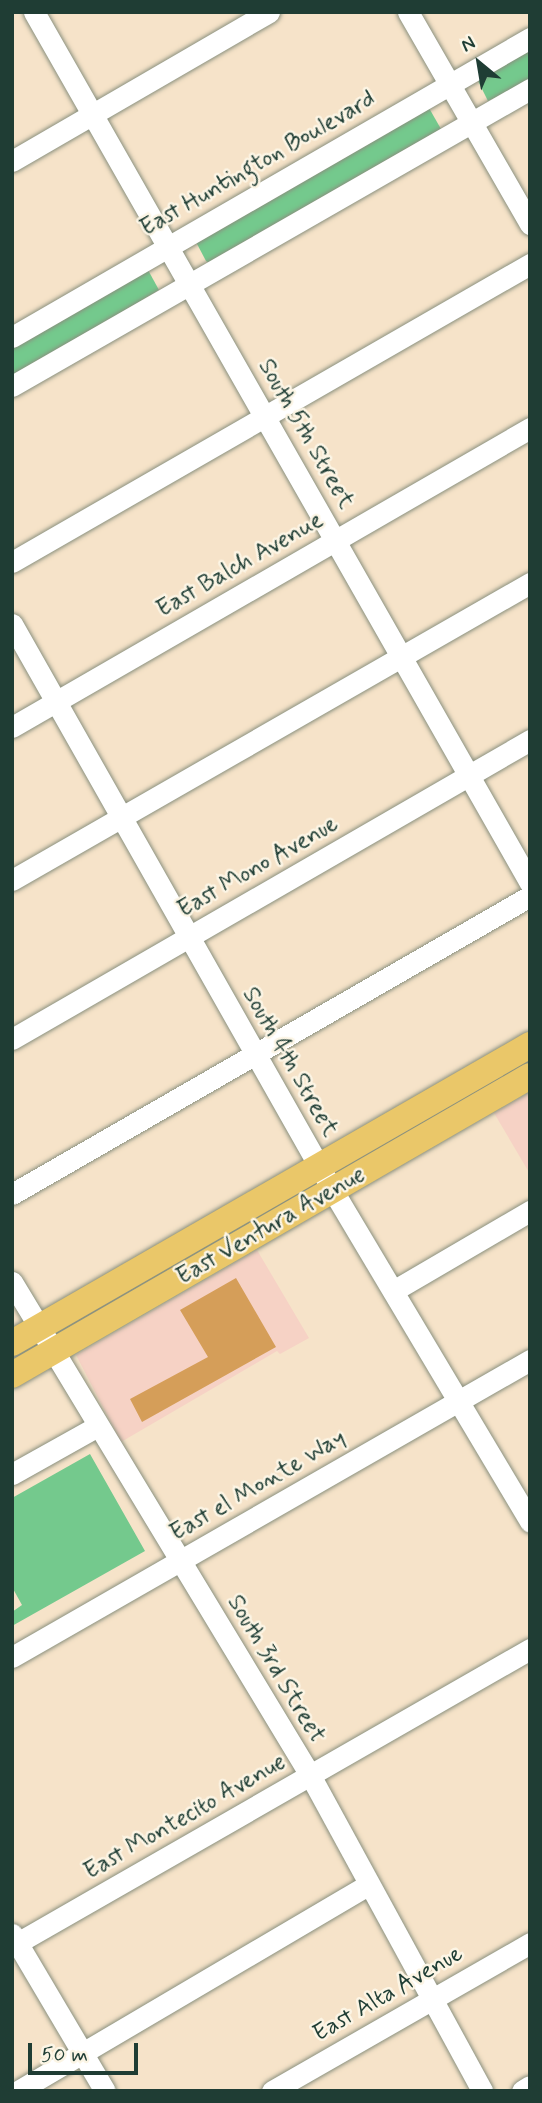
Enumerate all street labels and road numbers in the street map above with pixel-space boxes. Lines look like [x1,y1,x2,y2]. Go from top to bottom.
street label: East Huntington Boulevard [137,86,379,242]
street label: South 5th Street [251,354,361,514]
street label: East Balch Avenue [152,506,328,624]
street label: East Mono Avenue [171,808,345,926]
street label: South 4th Street [236,982,344,1142]
street label: East Ventura Avenue [170,1160,372,1292]
street label: East el Monte Way [167,1425,349,1547]
street label: South 3rd Street [221,1590,331,1748]
street label: East Montecito Avenue [78,1747,292,1887]
street label: East Alta Avenue [306,1938,470,2050]

